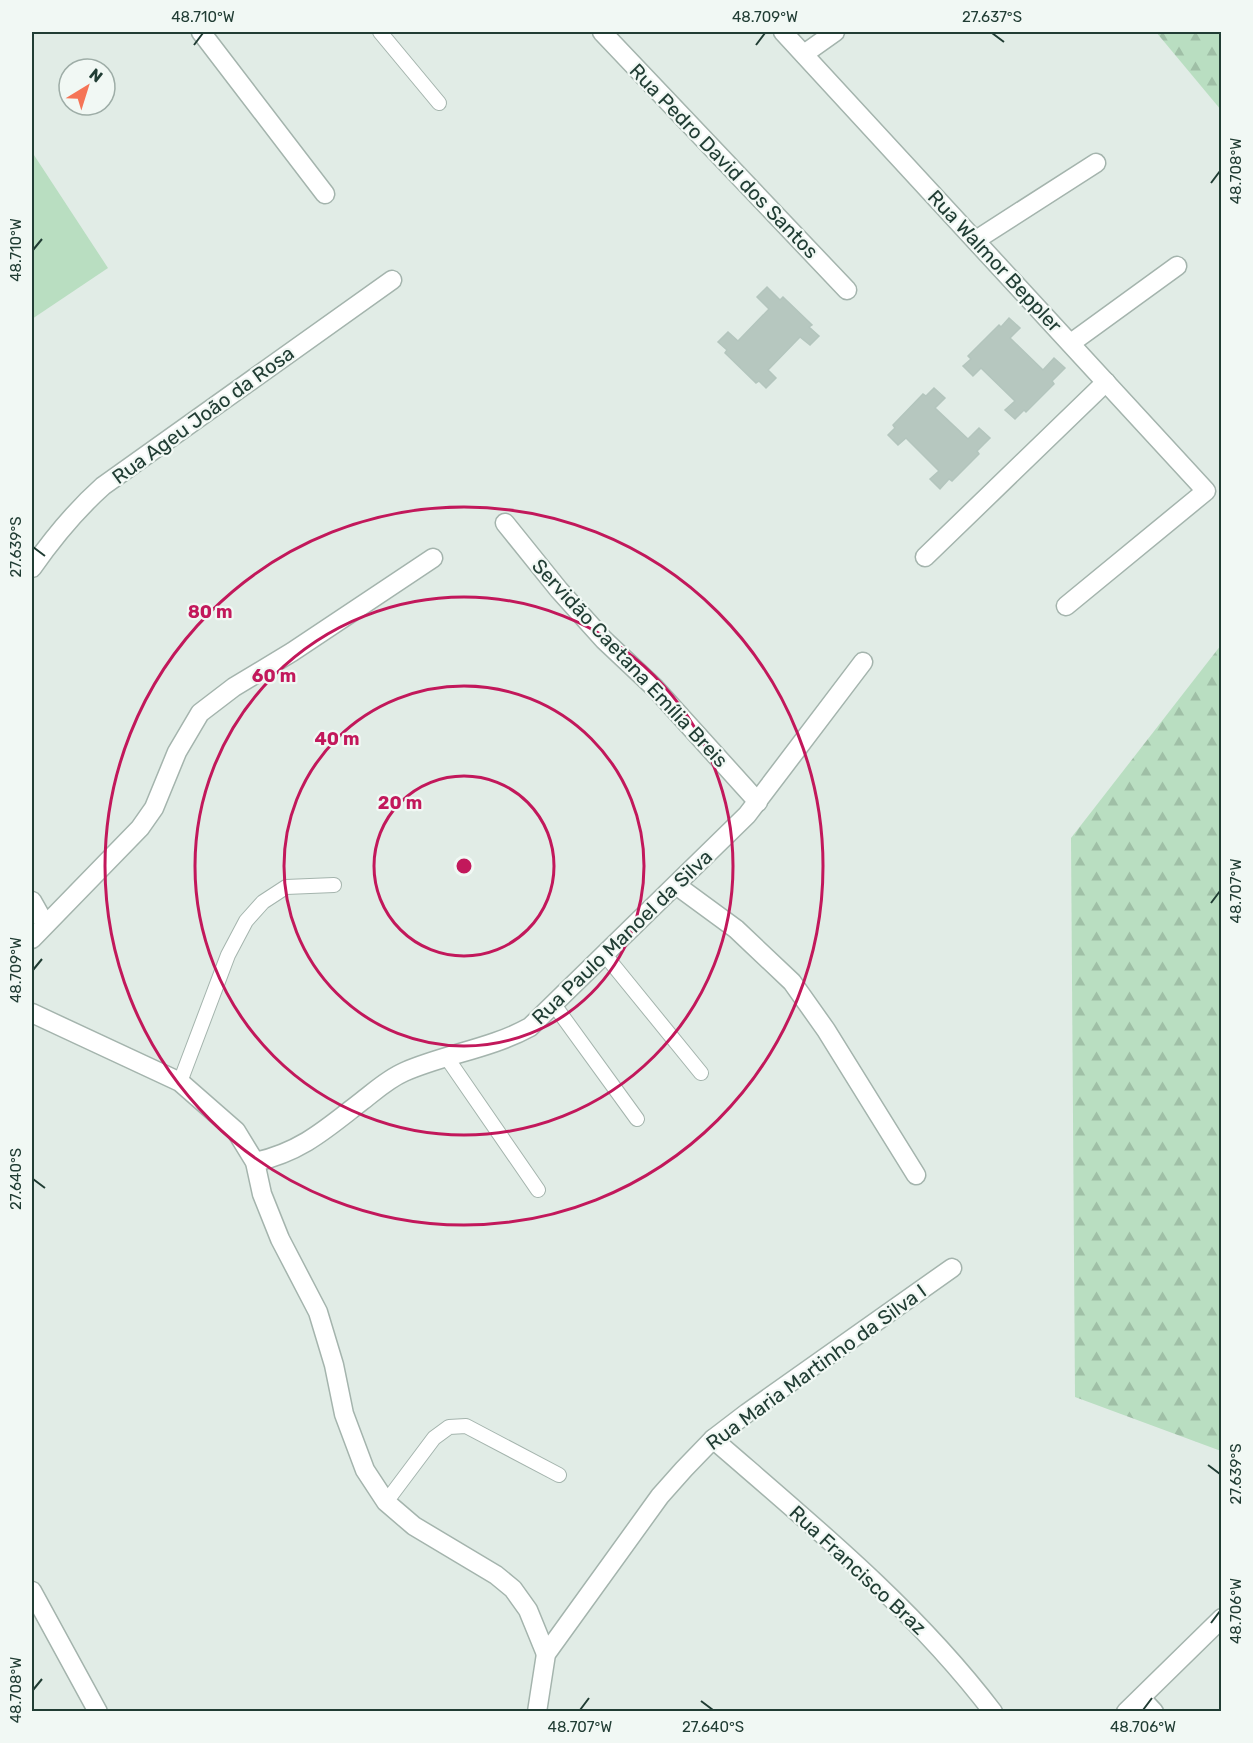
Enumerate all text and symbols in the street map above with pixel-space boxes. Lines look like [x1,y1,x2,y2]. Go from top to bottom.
text: 48.710°W [171,8,235,26]
text: 48.709°W [732,8,798,26]
text: 27.637°S [962,8,1022,26]
north arrow [57,57,117,117]
street label: Rua Pedro David dos Santos [625,59,823,263]
text: N [86,65,106,87]
text: 48.708°W [1227,138,1245,204]
street label: Rua Walmor Beppler [923,185,1067,337]
text: 48.710°W [7,218,25,282]
street label: Rua Ageu João da Rosa [107,341,299,489]
text: 27.639°S [7,516,25,578]
street label: Servidão Caetana Emília Breis [527,554,733,772]
text: 80 m [188,601,232,623]
text: 60 m [252,665,296,687]
text: 40 m [315,728,359,750]
text: 20 m [378,792,422,814]
street label: Rua Paulo Manoel da Silva [527,845,717,1029]
centre of rings [454,856,474,876]
text: 48.707°W [1227,859,1245,923]
text: 48.709°W [7,937,25,1003]
text: 27.640°S [7,1148,25,1210]
street label: Rua Maria Martinho da Silva I [701,1279,931,1455]
text: 27.639°S [1227,1443,1245,1505]
street label: Rua Francisco Braz [785,1500,931,1640]
text: 48.706°W [1227,1578,1245,1644]
text: 48.708°W [7,1657,25,1723]
text: 48.707°W [548,1718,612,1736]
text: 27.640°S [682,1718,744,1736]
text: 48.706°W [1110,1718,1176,1736]

